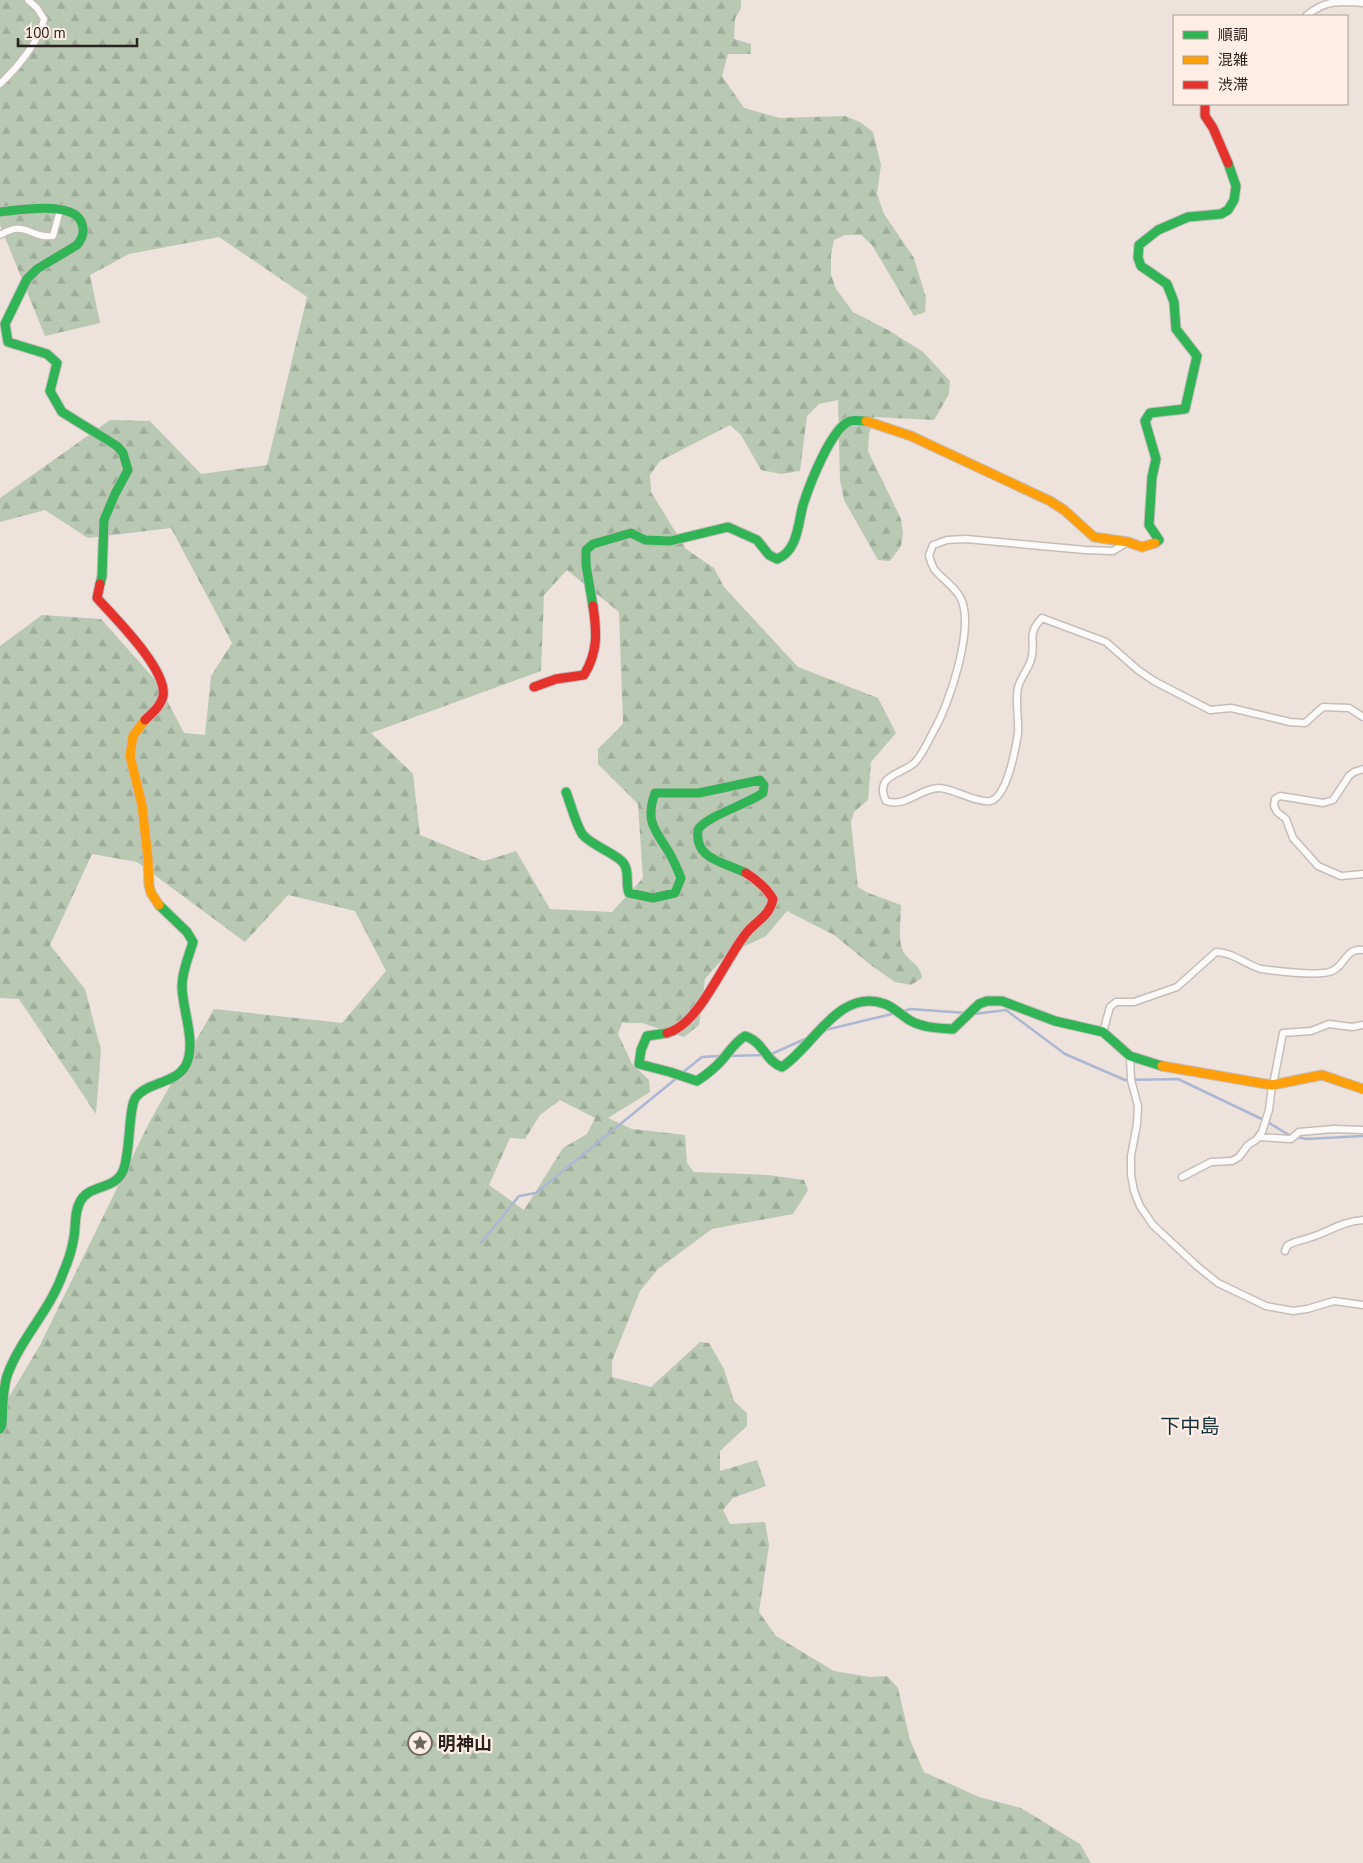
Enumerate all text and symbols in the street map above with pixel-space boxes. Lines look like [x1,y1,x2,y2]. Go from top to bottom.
scale bar [18,15,136,47]
legend [1173,15,1348,105]
text: 100 m [25,23,66,42]
text: 順調 [1218,25,1248,44]
text: 混雑 [1218,50,1248,69]
text: 渋滞 [1218,75,1248,94]
district label: 下中島 [1160,1413,1220,1439]
place icon: 明神山 [407,1730,433,1756]
place label: 明神山 [438,1732,492,1755]

